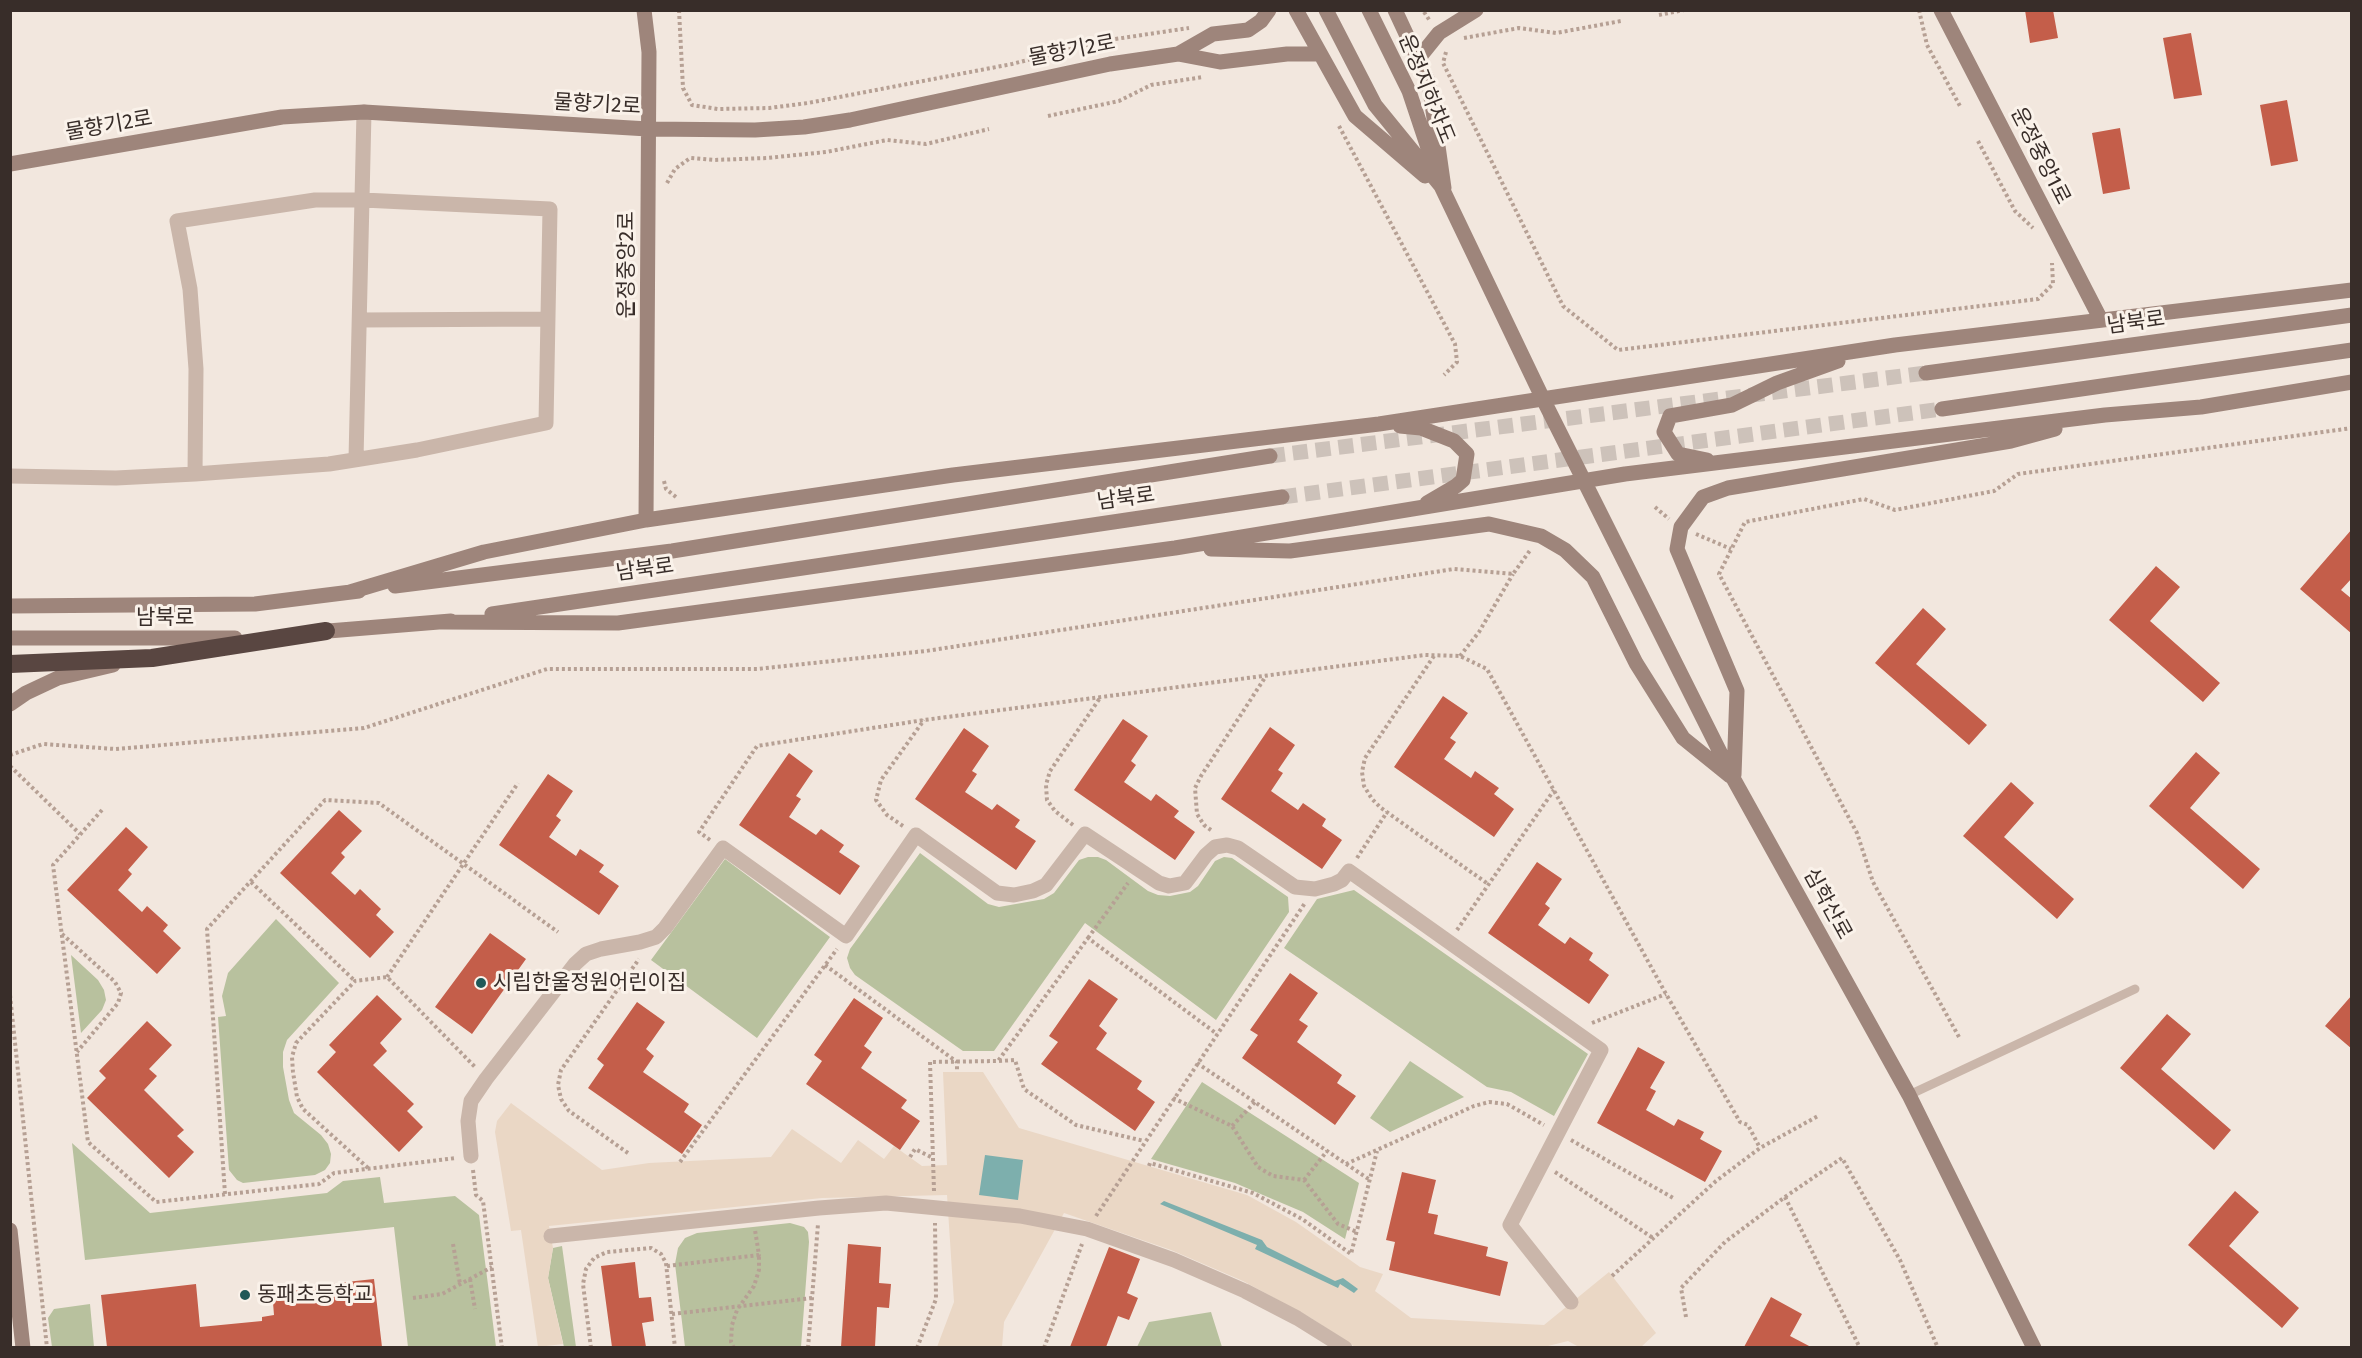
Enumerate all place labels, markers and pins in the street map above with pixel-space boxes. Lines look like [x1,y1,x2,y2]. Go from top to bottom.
place label: 시립한울정원어린이집 [493,970,686,996]
marker: 시립한울정원어린이집 [474,976,488,990]
place label: 동패초등학교 [257,1282,373,1308]
marker: 동패초등학교 [238,1288,252,1302]

